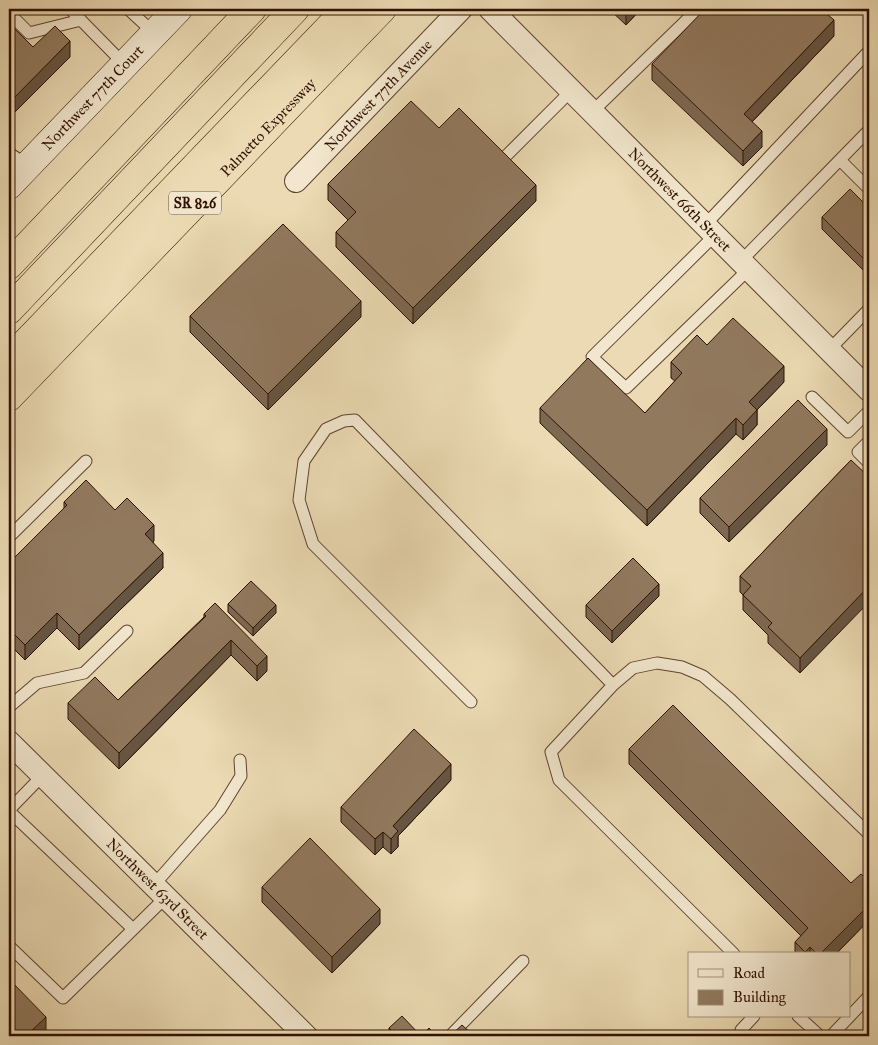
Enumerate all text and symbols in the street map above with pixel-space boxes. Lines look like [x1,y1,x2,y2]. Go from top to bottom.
street label: Northwest 77th Avenue [321,36,436,154]
street label: Northwest 77th Court [38,41,148,154]
street label: Palmetto Expressway [217,74,320,180]
street label: Northwest 66th Street [624,144,736,256]
road number: SR 826 [169,192,221,214]
street label: Northwest 63rd Street [103,835,213,944]
legend [688,952,850,1018]
text: Road [733,964,765,982]
text: Building [733,988,787,1006]

